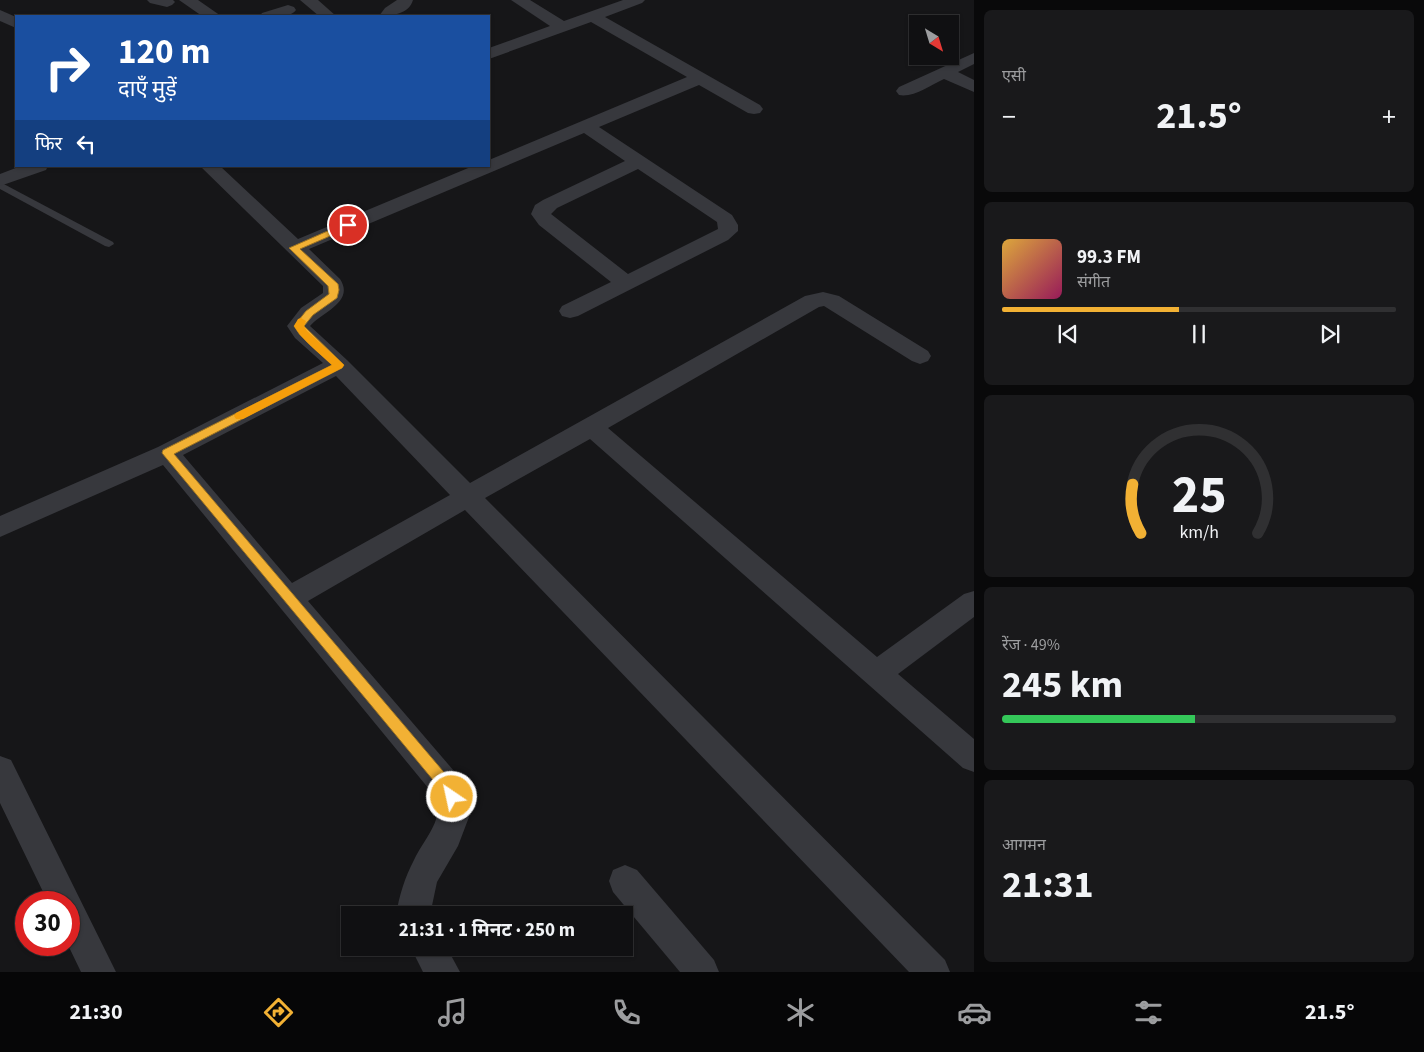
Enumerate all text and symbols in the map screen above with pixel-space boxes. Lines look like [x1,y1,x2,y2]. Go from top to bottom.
north arrow [909,15,959,65]
map controls [909,15,959,65]
text: 120 m [118,27,210,77]
icon: right [35,35,100,100]
text: एसी [1002,65,1026,87]
text: दाएँ मुड़ें [118,73,177,105]
text: 21.5° [1156,89,1242,143]
text: − [1002,97,1016,137]
text: + [1382,97,1396,137]
icon: left [72,130,100,158]
text: फिर [35,131,62,158]
pin [327,204,369,246]
icon: arrive [334,211,362,239]
text: 99.3 FM [1077,244,1141,271]
text: संगीत [1077,271,1110,293]
icon: previous [1054,320,1082,348]
icon: pause [1185,320,1213,348]
icon: next [1316,320,1344,348]
text: 25 [1172,459,1226,533]
text: km/h [1179,520,1219,545]
text: रेंज · 49% [1002,634,1060,656]
text: 245 km [1002,658,1123,712]
position arrow [425,770,477,822]
text: आगमन [1002,834,1046,856]
text: 21:31 [1002,858,1094,912]
speed limit sign: 30 [15,891,80,956]
text: 21:31 · 1 मिनट · 250 m [399,917,575,944]
icon: directions [261,995,296,1030]
icon: music [435,995,470,1030]
icon: phone [609,995,644,1030]
icon: climate [783,995,818,1030]
icon: car [957,995,992,1030]
icon: filters [1131,995,1166,1030]
text: 21:30 [69,996,123,1028]
text: 21.5° [1305,996,1354,1028]

